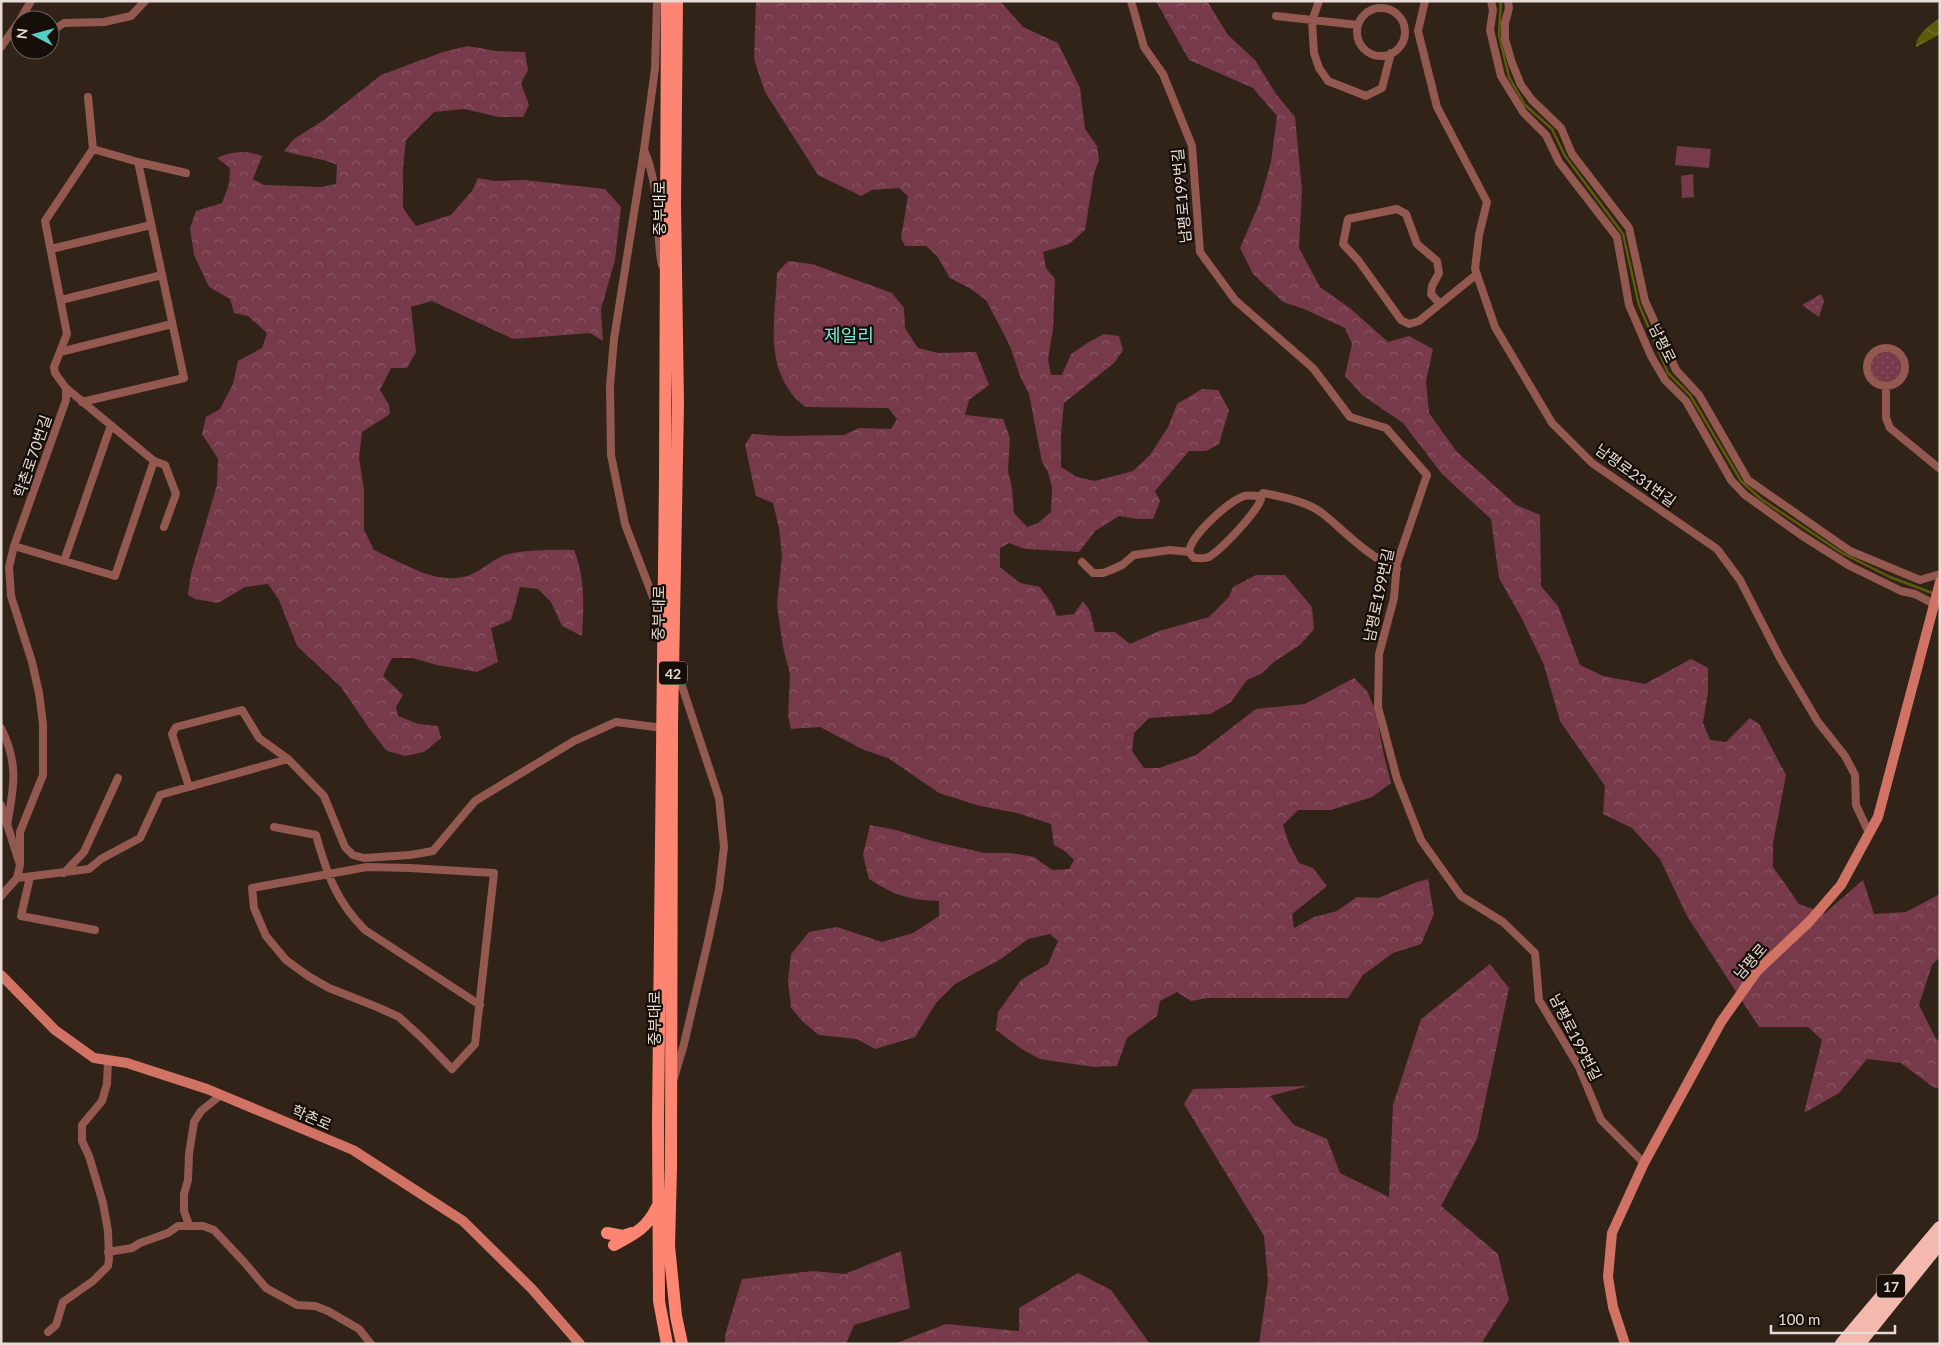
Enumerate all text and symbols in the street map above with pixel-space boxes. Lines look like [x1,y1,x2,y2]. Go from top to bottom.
north arrow [10,10,60,60]
text: N [13,27,31,40]
street label: 남평로199번길 [1168,148,1194,244]
street label: 중부대로 [650,180,668,236]
street label: 남평로 [1646,320,1680,366]
district label: 제일리 [824,324,874,346]
street label: 학촌로70번길 [9,412,55,500]
street label: 남평로231번길 [1592,440,1680,510]
street label: 남평로199번길 [1359,547,1397,643]
street label: 중부대로 [649,585,667,641]
road number: 42 [659,661,687,684]
street label: 남평로 [1730,939,1770,983]
street label: 중부대로 [645,990,663,1046]
street label: 남평로199번길 [1546,991,1606,1083]
street label: 학촌로 [289,1101,335,1133]
road number: 17 [1877,1274,1905,1298]
scale bar [1771,1302,1895,1334]
text: 100 m [1778,1310,1820,1328]

